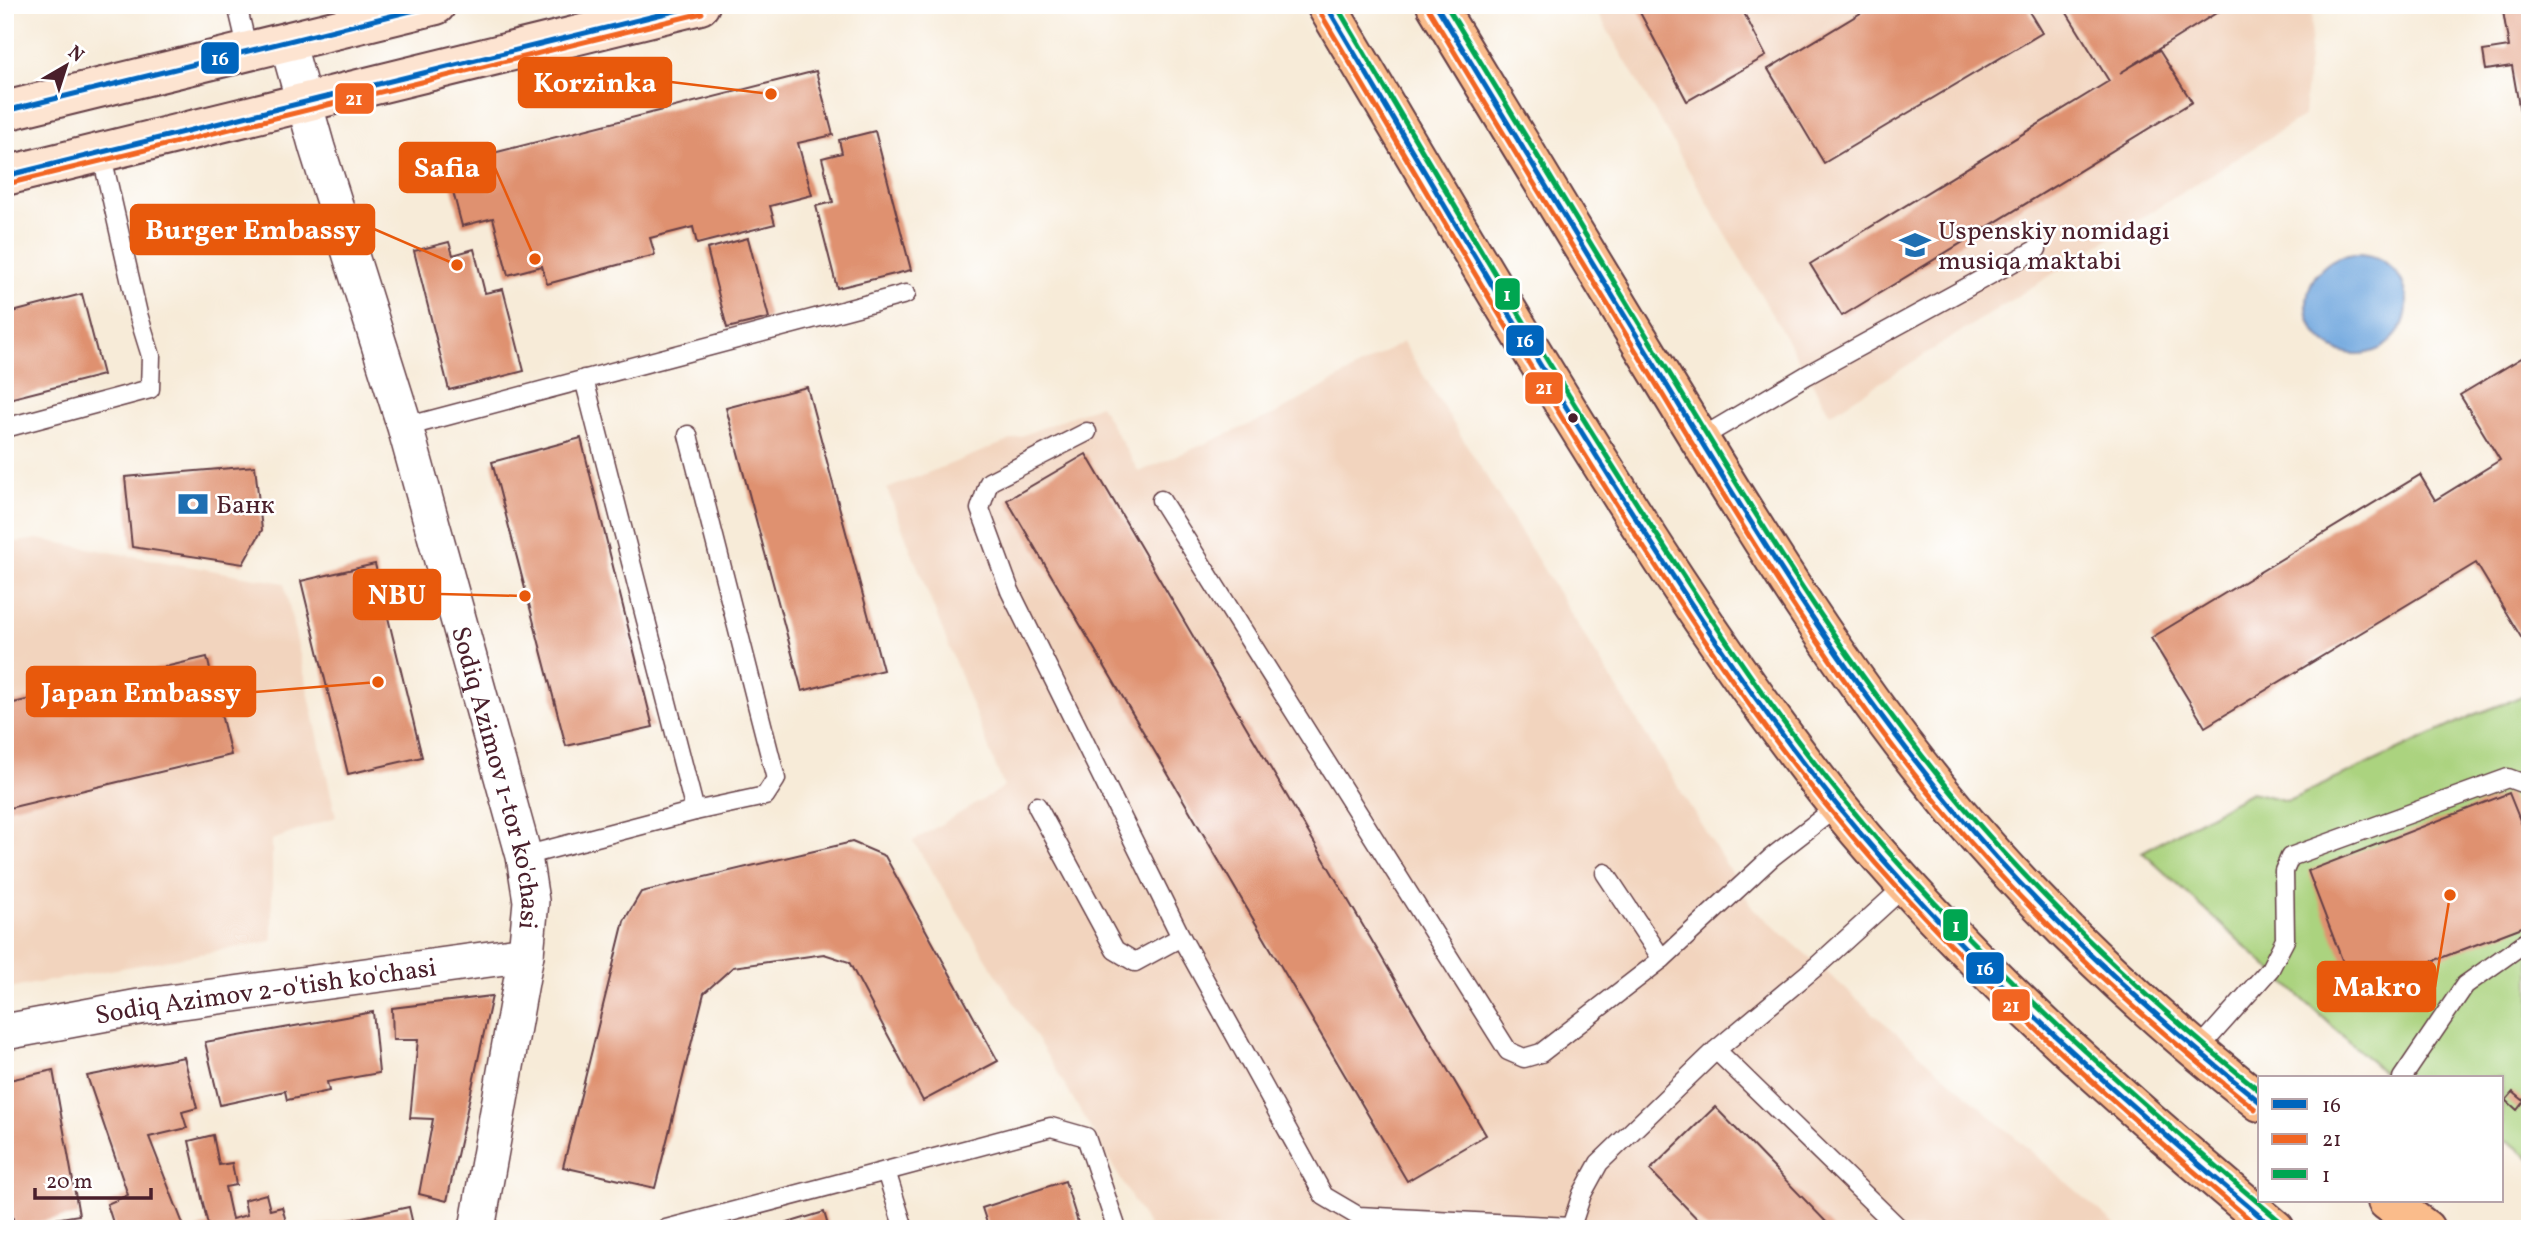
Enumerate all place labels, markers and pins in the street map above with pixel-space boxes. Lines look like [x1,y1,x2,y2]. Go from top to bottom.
callout: Korzinka [519,58,671,107]
callout: Safia [400,143,495,192]
callout: Burger Embassy [131,205,374,254]
place label: Uspenskiy nomidagi musiqa maktabi [1938,214,2170,280]
school or university icon: Uspenskiy nomidagi musiqa maktabi [1898,228,1932,262]
unlabelled marker [1566,411,1580,425]
bank icon: Банк [176,487,210,521]
place label: Банк [216,488,275,524]
callout: NBU [354,570,440,619]
callout: Japan Еmbassy [27,667,255,716]
callout: Makro [2318,962,2435,1011]

